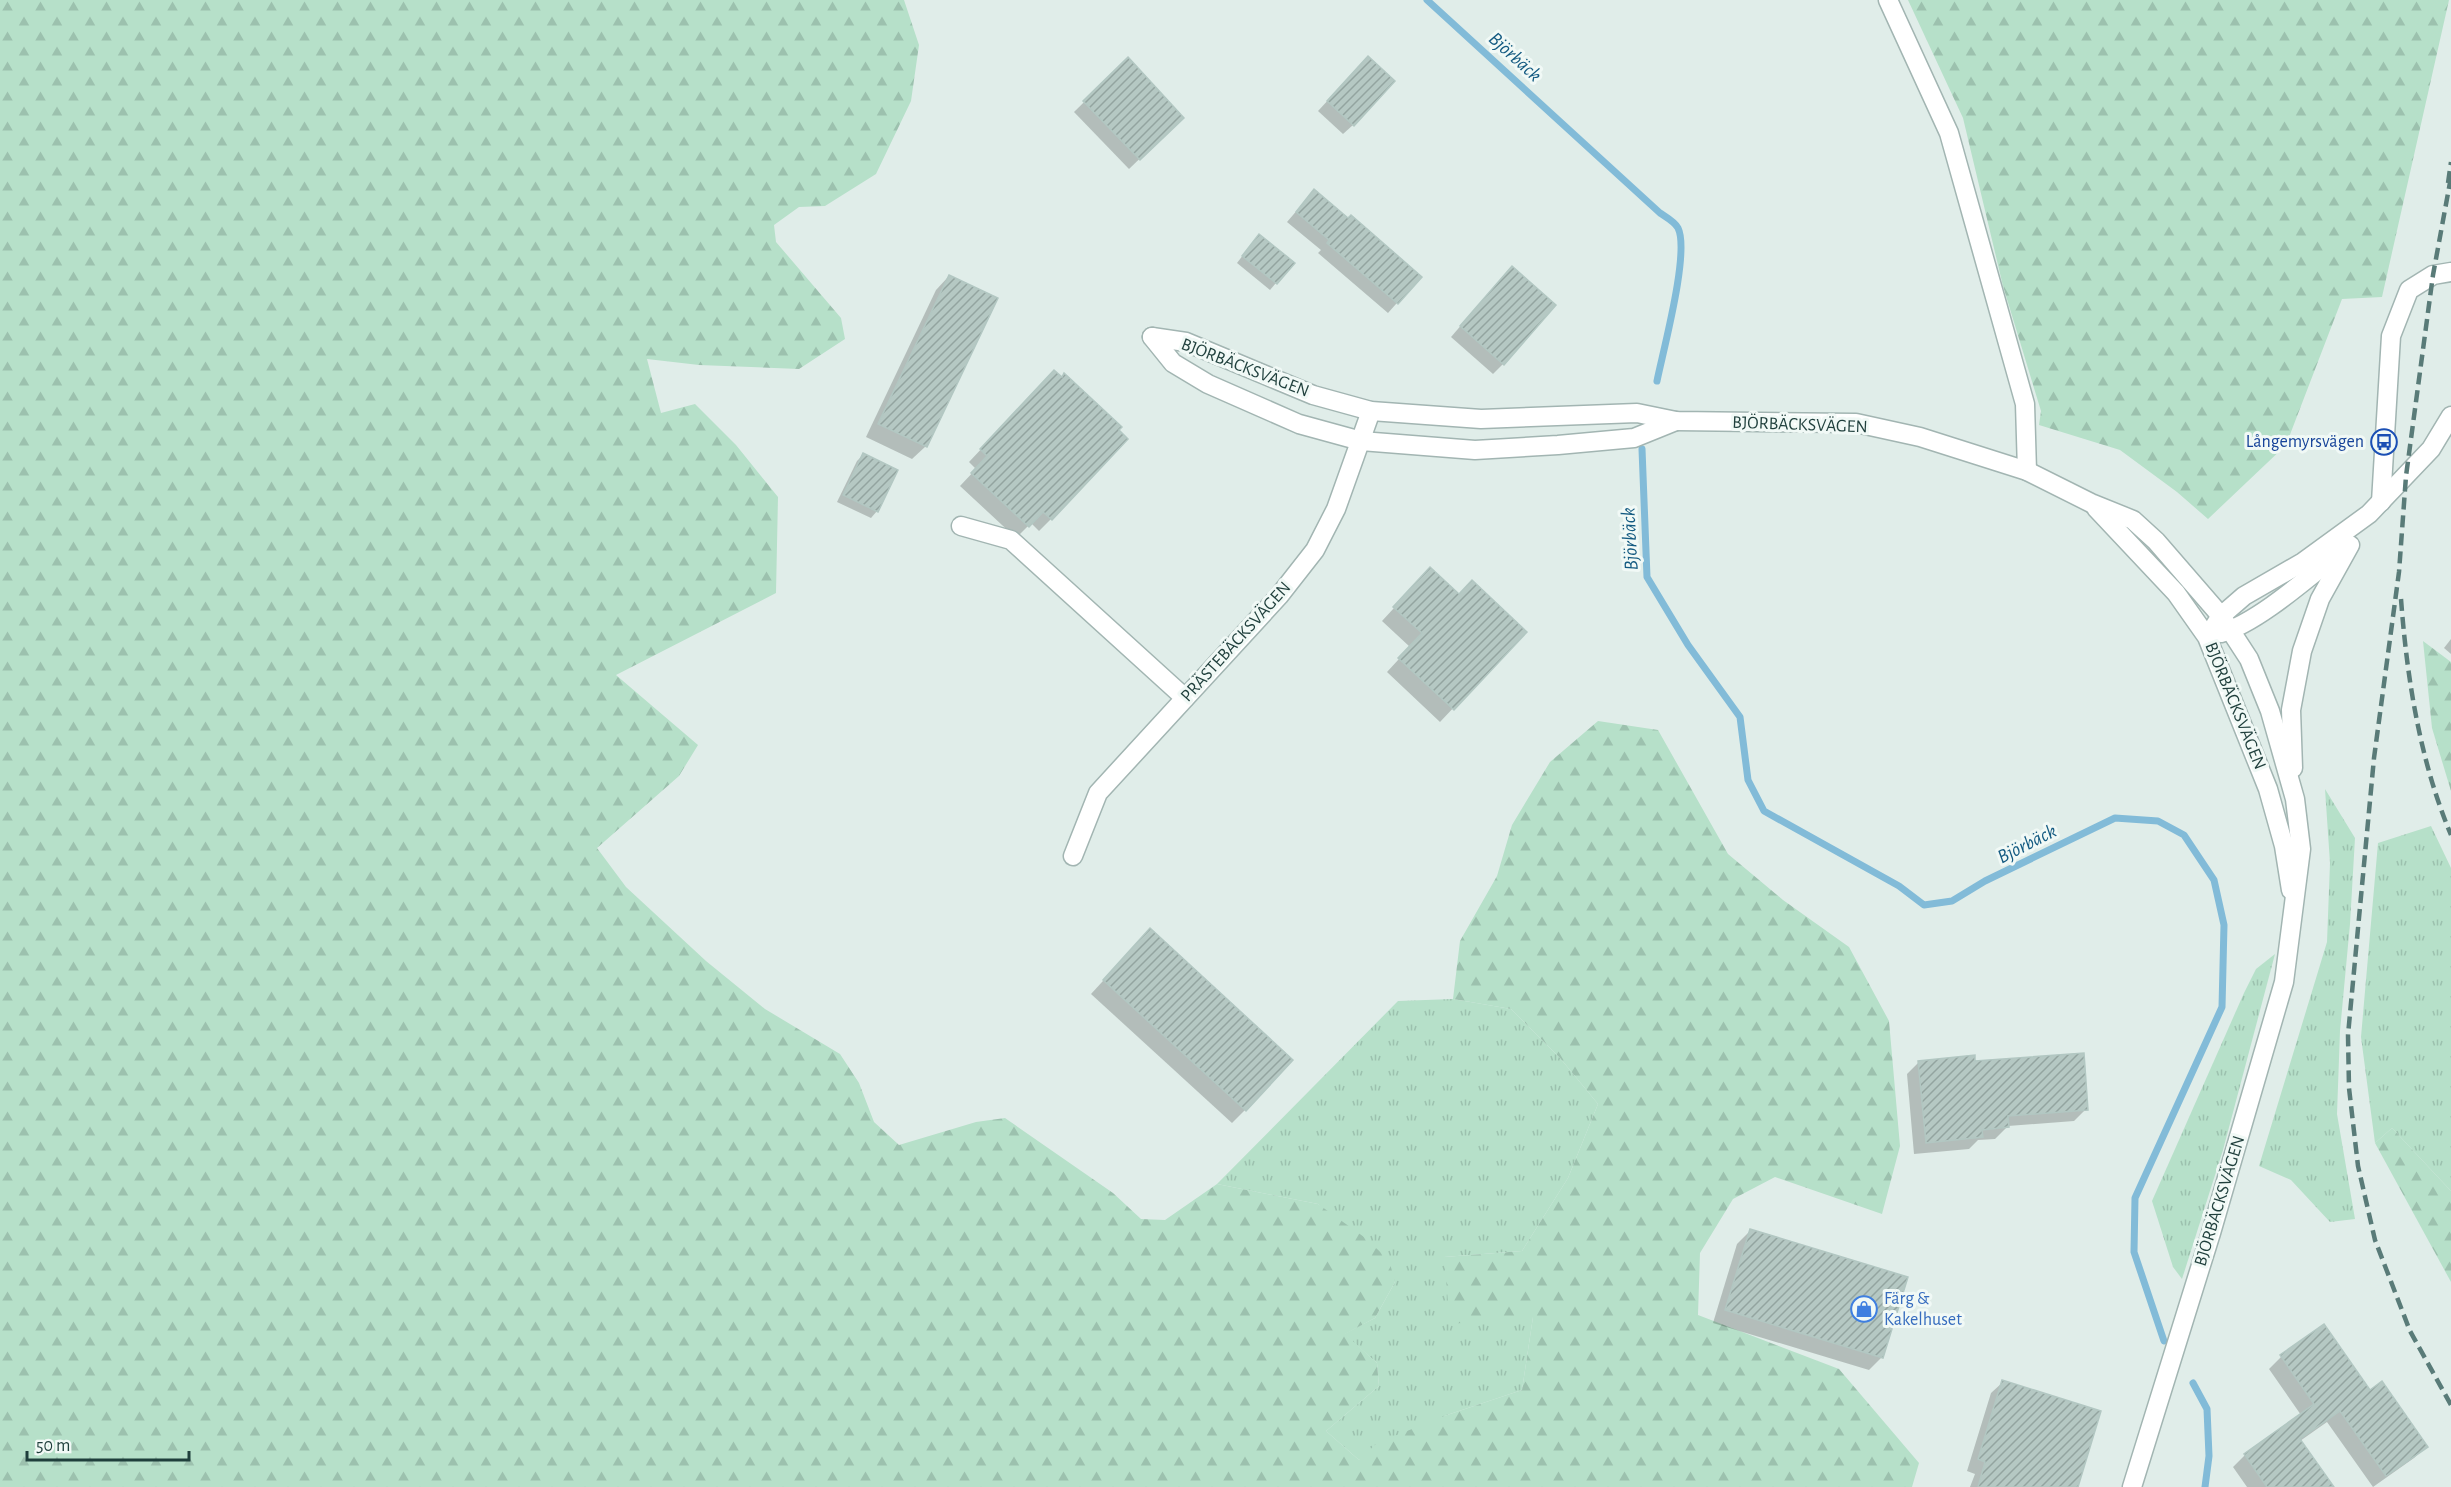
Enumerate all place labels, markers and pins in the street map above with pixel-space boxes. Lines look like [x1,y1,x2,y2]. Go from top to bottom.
bus stop icon: Långemyrsvägen [2369,427,2399,457]
place label: Långemyrsvägen [2246,433,2364,451]
place label: Färg & Kakelhuset [1884,1290,1962,1329]
shop icon: Färg & Kakelhuset [1849,1294,1879,1324]

